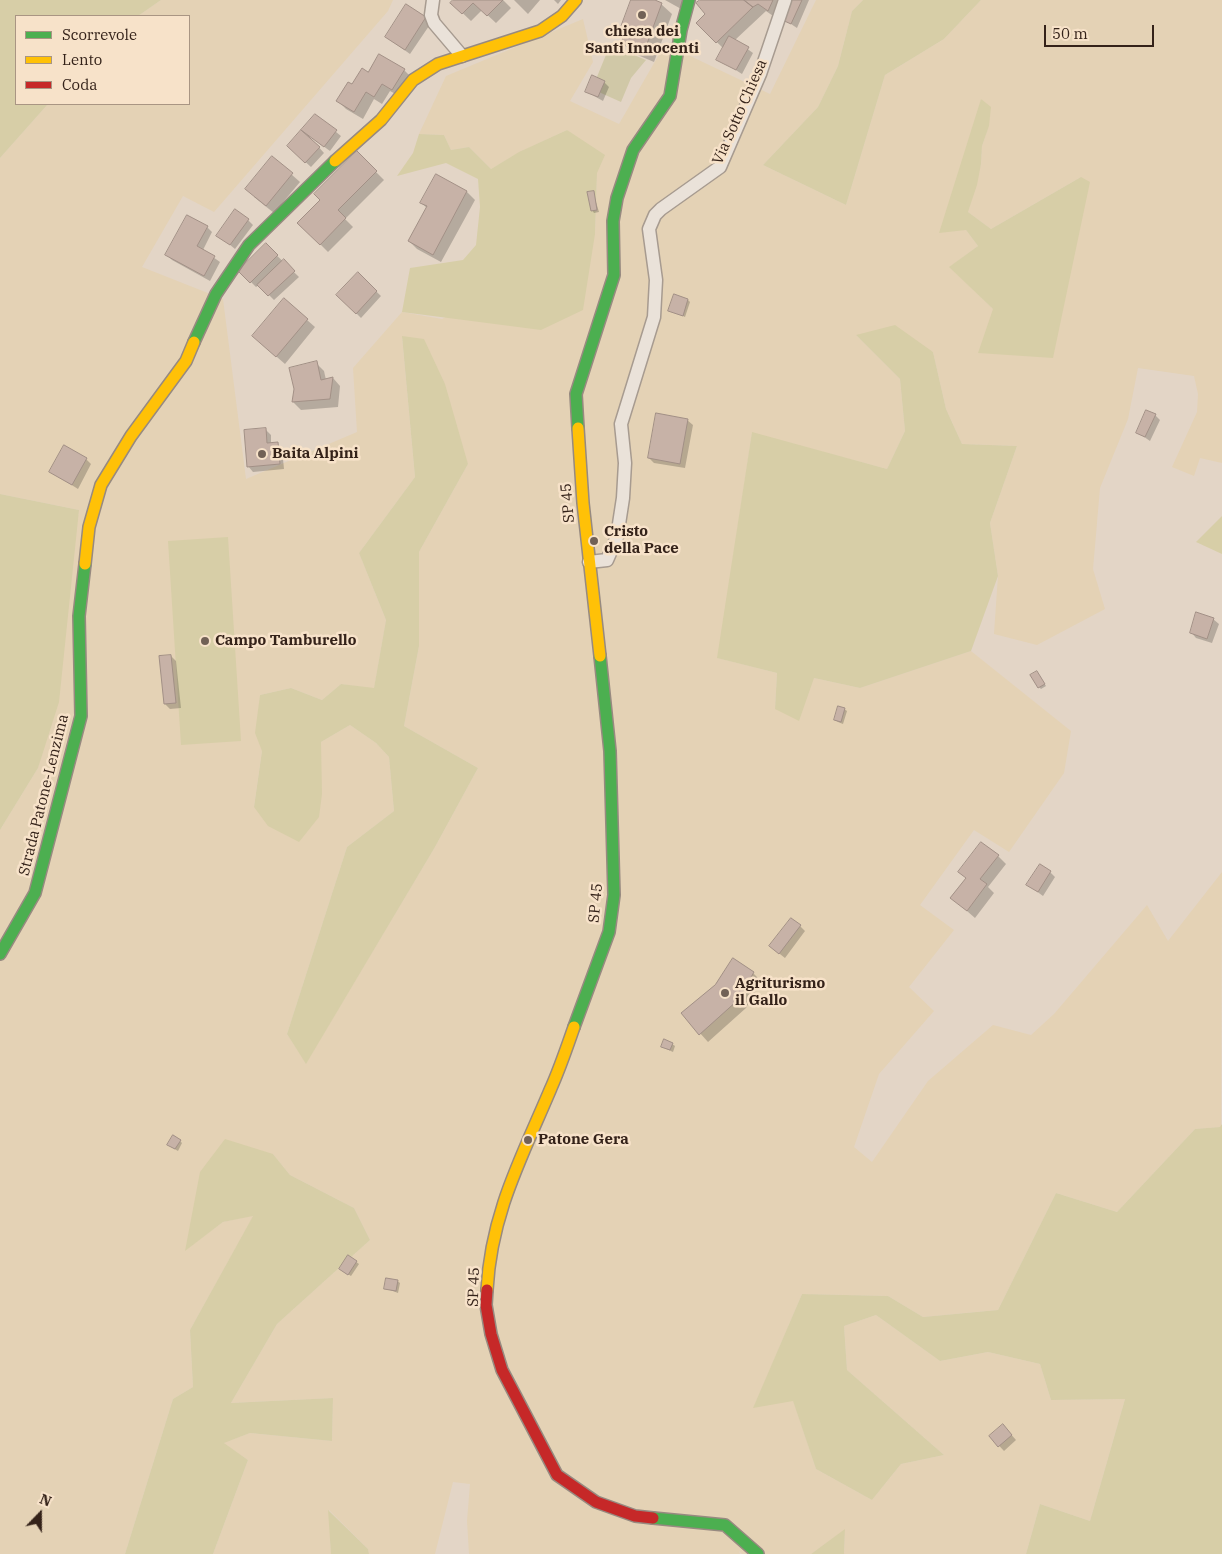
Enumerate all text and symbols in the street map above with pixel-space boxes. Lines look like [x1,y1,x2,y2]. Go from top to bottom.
marker: chiesa dei Santi Innocenti [636,9,648,21]
legend [15,15,190,105]
scale bar [1047,15,1157,47]
place label: chiesa dei Santi Innocenti [585,23,699,58]
text: 50 m [1052,24,1088,43]
text: Scorrevole [62,25,137,44]
text: Lento [62,50,102,69]
street label: Via Sotto Chiesa [709,57,771,167]
text: Coda [62,75,98,94]
place label: Baita Alpini [272,445,359,463]
marker: Baita Alpini [256,448,268,460]
street label: SP 45 [557,482,579,524]
place label: Cristo della Pace [604,523,679,558]
marker: Cristo della Pace [588,535,600,547]
place label: Campo Tamburello [215,632,356,650]
marker: Campo Tamburello [199,635,211,647]
street label: Strada Patone-Lenzima [15,712,73,878]
street label: SP 45 [585,882,607,924]
place label: Agriturismo il Gallo [735,975,825,1010]
marker: Agriturismo il Gallo [719,987,731,999]
place label: Patone Gera [538,1131,629,1149]
marker: Patone Gera [522,1134,534,1146]
street label: SP 45 [464,1267,484,1307]
north arrow [15,1489,65,1539]
text: N [37,1490,54,1511]

